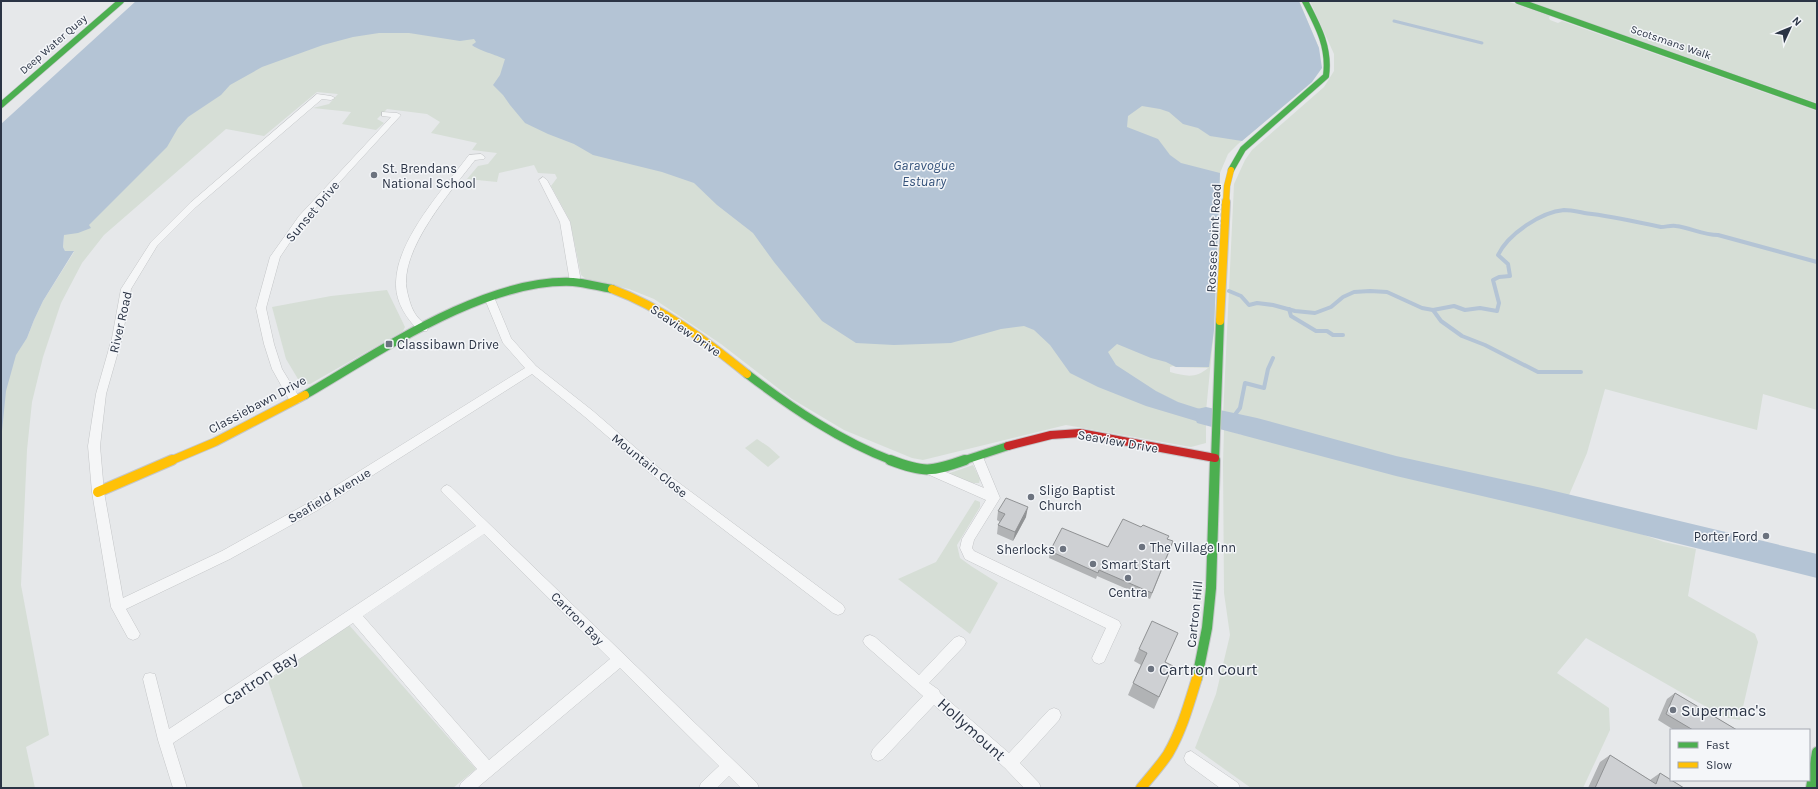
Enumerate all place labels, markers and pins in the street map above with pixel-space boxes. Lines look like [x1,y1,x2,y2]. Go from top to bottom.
place label: St. Brendans National School [382,161,476,191]
marker: St. Brendans National School [369,170,379,180]
place label: Classibawn Drive [397,337,499,352]
marker: Classibawn Drive [384,339,394,349]
place label: Sligo Baptist Church [1039,483,1115,513]
marker: Sligo Baptist Church [1026,492,1036,502]
place label: Porter Ford [1694,529,1758,544]
marker: Porter Ford [1761,531,1771,541]
place label: The Village Inn [1150,540,1236,555]
place label: Sherlocks [996,542,1055,557]
marker: The Village Inn [1137,542,1147,552]
marker: Sherlocks [1058,544,1068,554]
place label: Smart Start [1101,557,1170,572]
marker: Smart Start [1088,559,1098,569]
marker: Centra [1123,573,1133,583]
place label: Centra [1108,585,1148,600]
place label: Cartron Court [1159,660,1257,679]
marker: Cartron Court [1146,664,1156,674]
place label: Supermac's [1681,701,1766,720]
marker: Supermac's [1668,705,1678,715]

